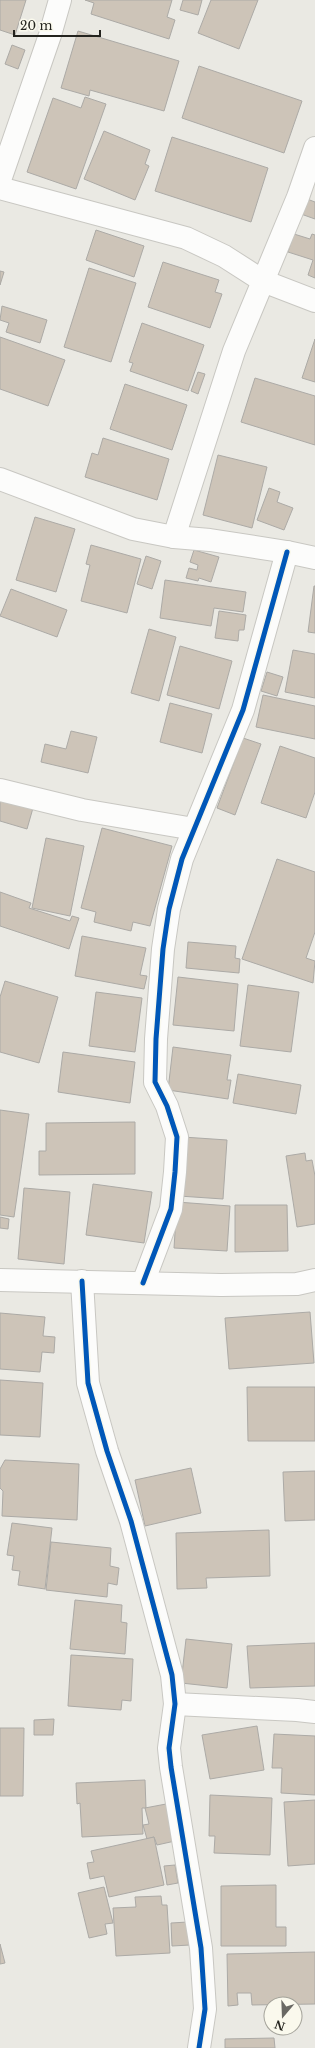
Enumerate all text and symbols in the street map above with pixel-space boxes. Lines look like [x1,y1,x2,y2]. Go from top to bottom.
scale bar [14,12,100,38]
text: 20 m [20,18,52,33]
north arrow [263,1996,303,2036]
text: N [272,2017,287,2034]

